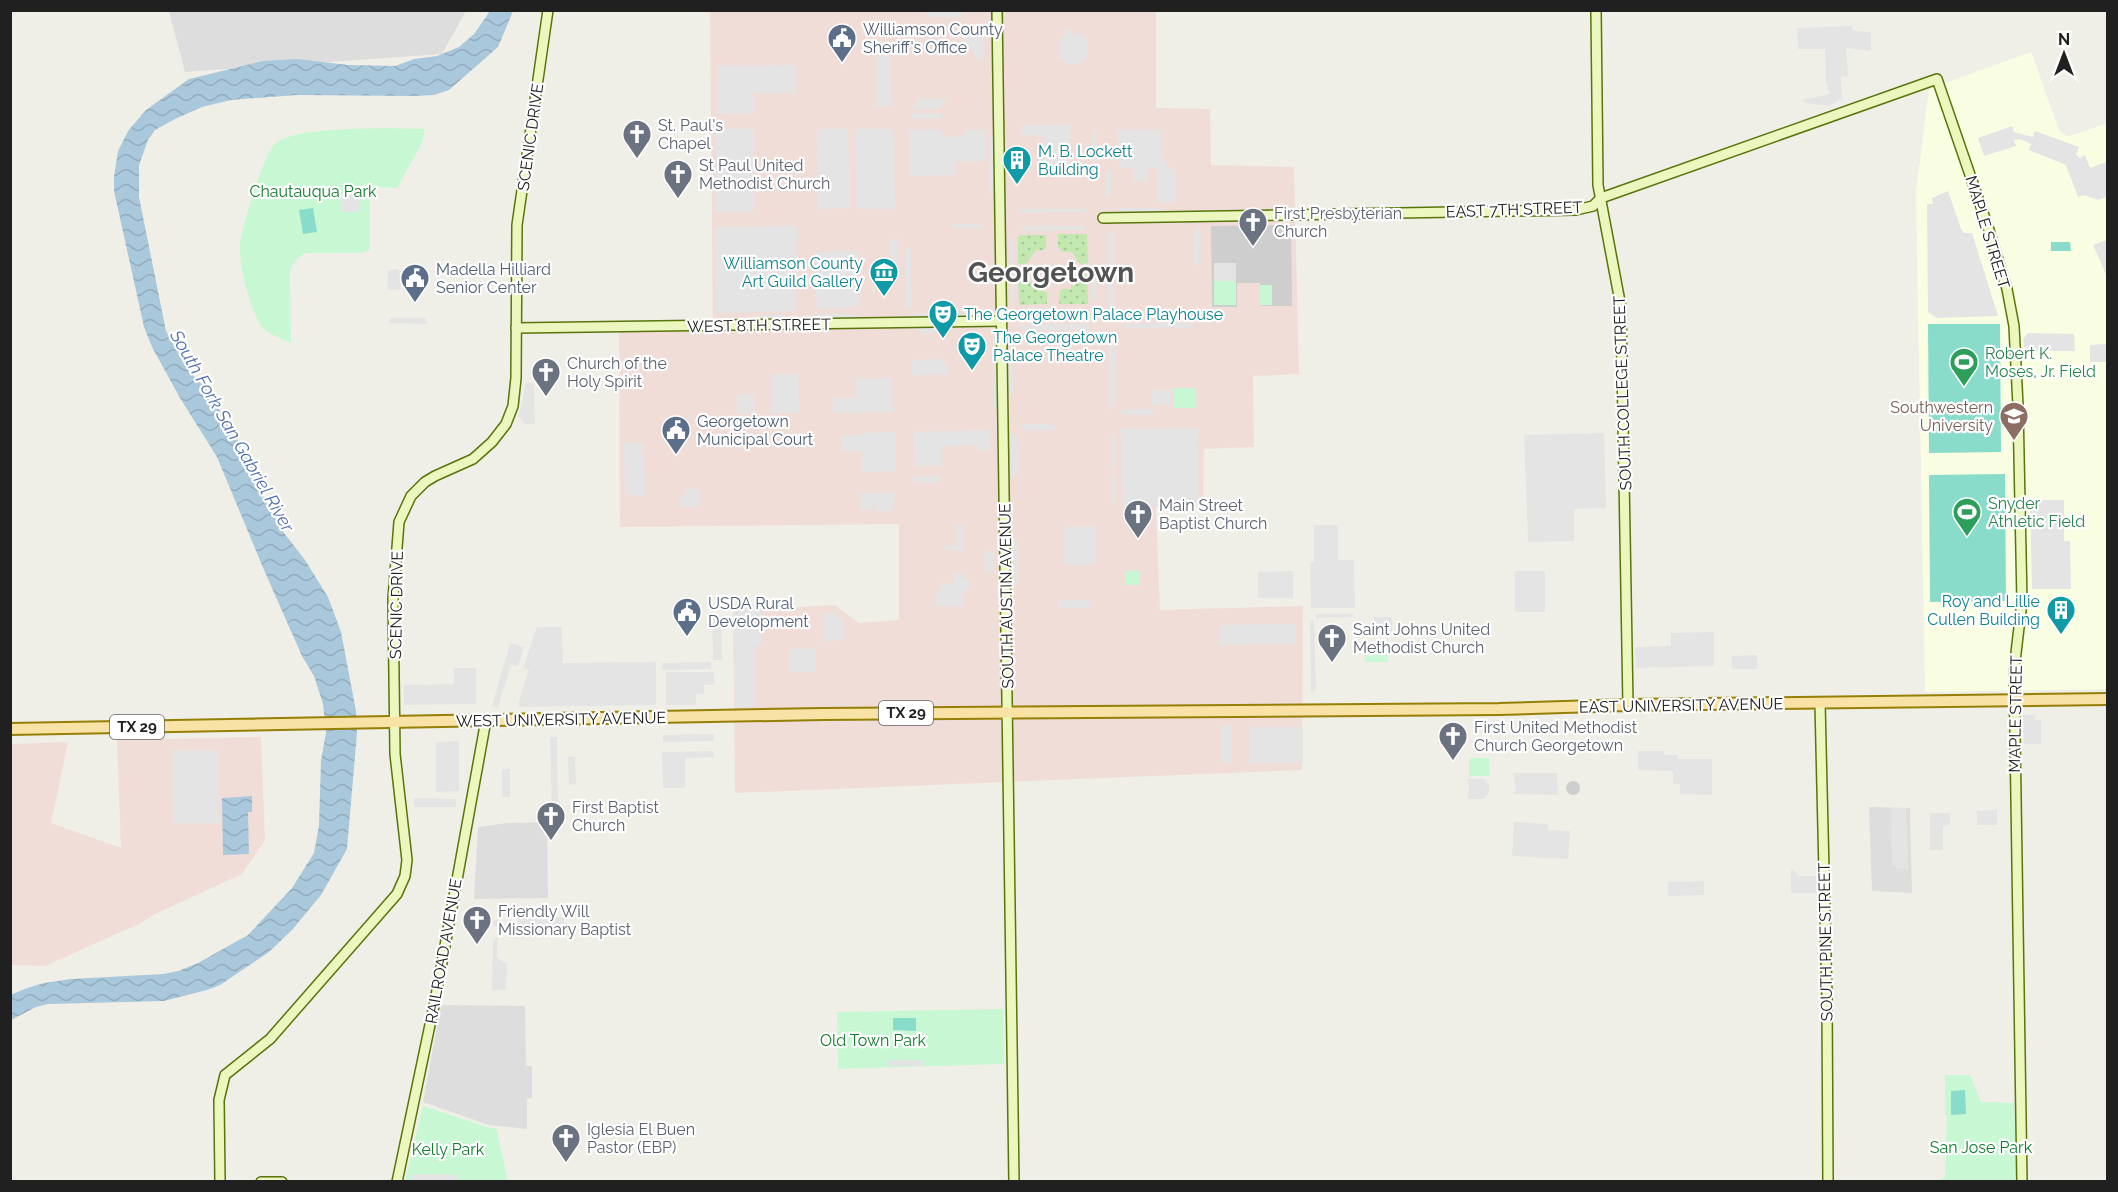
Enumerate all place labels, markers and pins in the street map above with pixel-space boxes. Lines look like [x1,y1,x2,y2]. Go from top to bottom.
place label: Williamson County Sheriff's Office [863,20,1003,57]
public building icon: Williamson County Sheriff's Office [826,22,858,64]
place label: St. Paul's Chapel [658,116,723,153]
church icon: St. Paul's Chapel [621,118,653,160]
place label: M. B. Lockett Building [1038,142,1133,179]
building icon: M. B. Lockett Building [1001,144,1033,186]
place label: St Paul United Methodist Church [699,156,830,193]
church icon: St Paul United Methodist Church [662,158,694,200]
place label: First Presbyterian Church [1274,204,1402,241]
church icon: First Presbyterian Church [1237,206,1269,248]
place label: Williamson County Art Guild Gallery [723,254,863,291]
museum icon: Williamson County Art Guild Gallery [868,256,900,298]
place label: Madella Hilliard Senior Center [436,260,551,297]
public building icon: Madella Hilliard Senior Center [399,262,431,304]
theatre icon: The Georgetown Palace Playhouse [927,298,959,340]
place label: The Georgetown Palace Playhouse [964,305,1223,324]
place label: The Georgetown Palace Theatre [993,328,1117,365]
theatre icon: The Georgetown Palace Theatre [956,330,988,372]
place label: Robert K. Moses, Jr. Field [1985,344,2096,381]
sports icon: Robert K. Moses, Jr. Field [1948,346,1980,388]
place label: Church of the Holy Spirit [567,354,667,391]
church icon: Church of the Holy Spirit [530,356,562,398]
place label: Southwestern University [1890,398,1993,435]
school or university icon: Southwestern University [1998,400,2030,442]
place label: Georgetown Municipal Court [697,412,814,449]
public building icon: Georgetown Municipal Court [660,414,692,456]
place label: Snyder Athletic Field [1988,494,2085,531]
place label: Main Street Baptist Church [1159,496,1267,533]
sports icon: Snyder Athletic Field [1951,496,1983,538]
church icon: Main Street Baptist Church [1122,498,1154,540]
place label: Roy and Lillie Cullen Building [1927,592,2040,629]
place label: USDA Rural Development [708,594,809,631]
building icon: Roy and Lillie Cullen Building [2045,594,2077,636]
public building icon: USDA Rural Development [671,596,703,638]
place label: Saint Johns United Methodist Church [1353,620,1490,657]
church icon: Saint Johns United Methodist Church [1316,622,1348,664]
place label: First United Methodist Church Georgetown [1474,718,1638,755]
church icon: First United Methodist Church Georgetown [1437,720,1469,762]
place label: First Baptist Church [572,798,659,835]
church icon: First Baptist Church [535,800,567,842]
place label: Friendly Will Missionary Baptist [498,902,632,939]
church icon: Friendly Will Missionary Baptist [461,904,493,946]
place label: Iglesia El Buen Pastor (EBP) [587,1120,695,1157]
church icon: Iglesia El Buen Pastor (EBP) [550,1122,582,1164]

